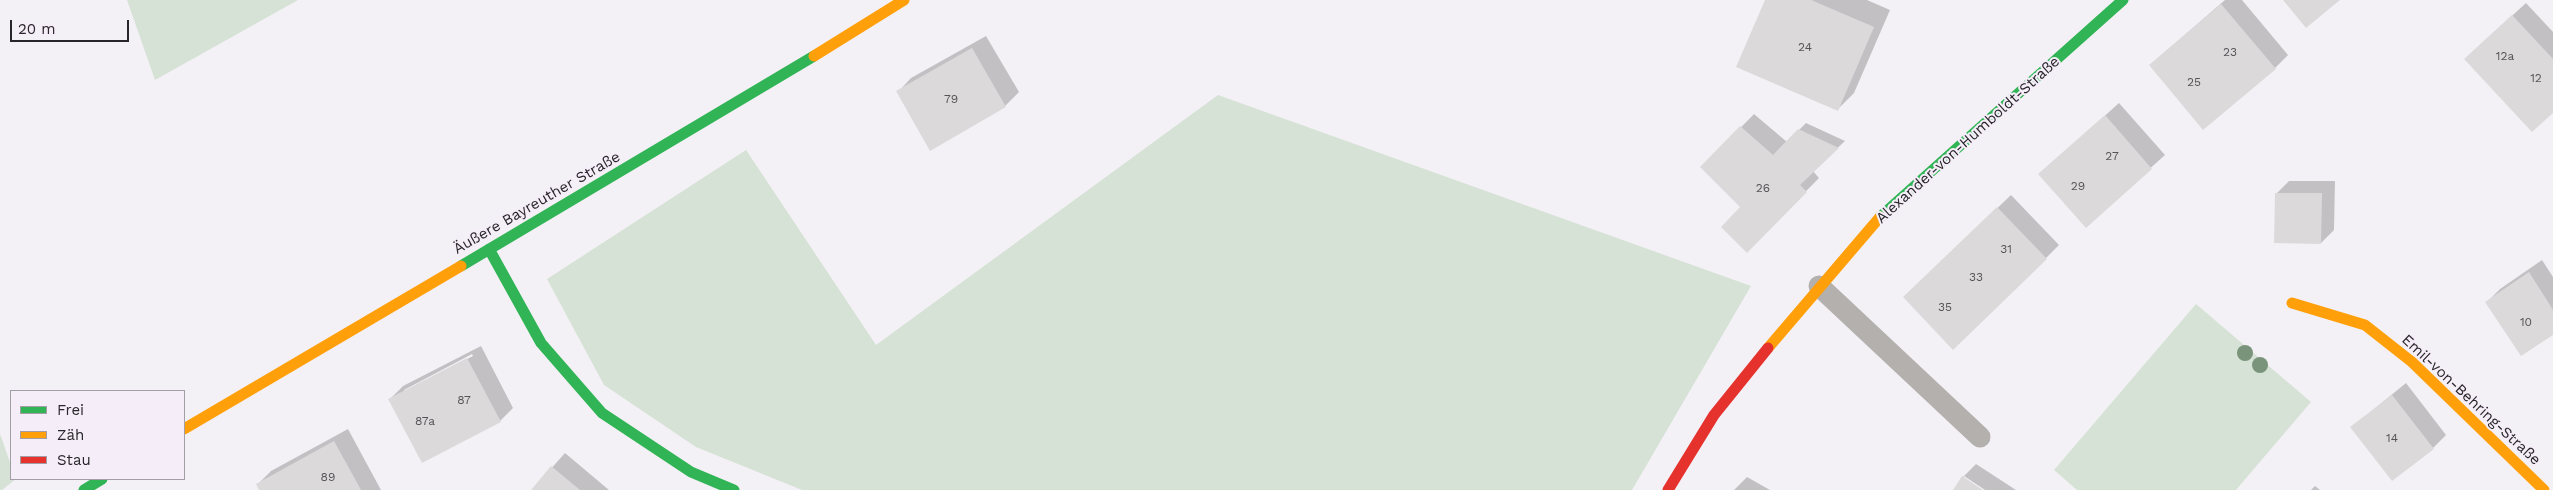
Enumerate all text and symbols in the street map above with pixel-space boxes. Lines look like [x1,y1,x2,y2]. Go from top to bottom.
scale bar [12,10,131,42]
text: 20 m [18,20,56,38]
house number: 24 [1798,40,1812,54]
house number: 23 [2223,45,2237,59]
house number: 12a [2496,49,2514,63]
street label: Alexander-von-Humboldt-Straße [1872,53,2064,227]
house number: 12 [2530,71,2542,85]
house number: 25 [2187,75,2201,89]
house number: 79 [944,92,958,106]
street label: Äußere Bayreuther Straße [450,148,624,258]
house number: 27 [2105,149,2119,163]
house number: 29 [2071,179,2085,193]
house number: 26 [1756,181,1770,195]
house number: 31 [2000,242,2012,256]
house number: 33 [1969,270,1983,284]
house number: 35 [1938,300,1952,314]
house number: 10 [2520,315,2532,329]
street label: Emil-von-Behring-Straße [2398,331,2544,469]
legend [10,390,185,480]
house number: 87 [457,393,471,407]
text: Frei [57,401,84,419]
house number: 87a [415,414,435,428]
text: Zäh [57,426,84,444]
house number: 14 [2386,431,2398,445]
text: Stau [57,451,91,469]
house number: 89 [321,470,335,484]

